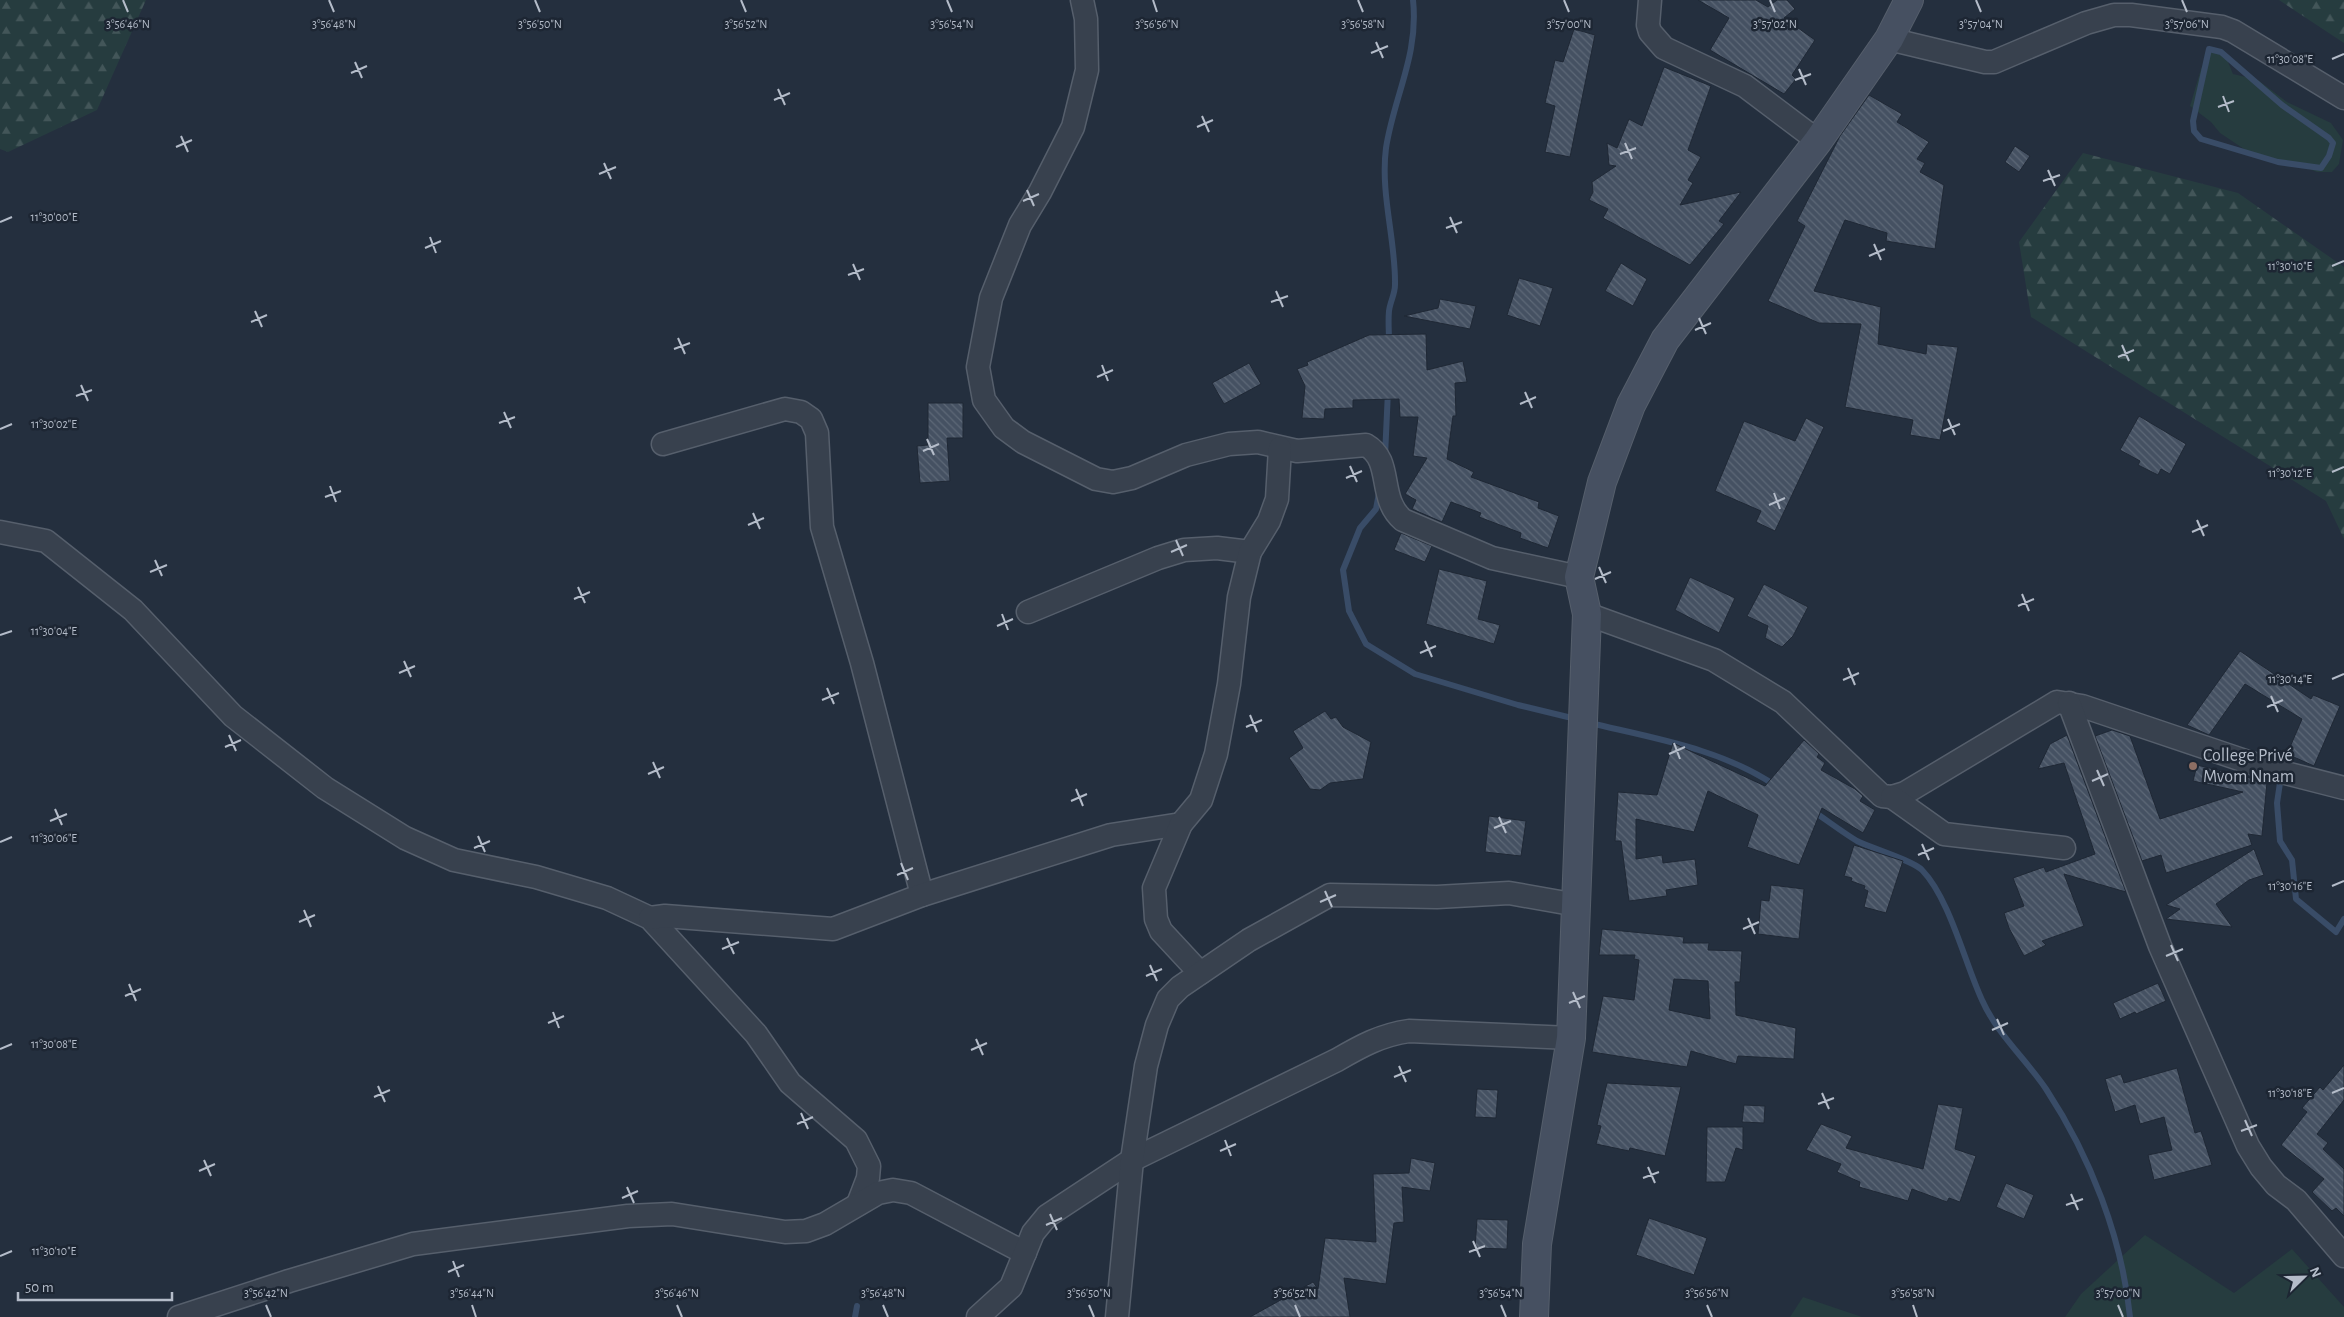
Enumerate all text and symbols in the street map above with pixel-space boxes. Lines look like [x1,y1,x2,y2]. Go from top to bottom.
text: 3°56'46"N [106,18,150,30]
text: 3°56'48"N [312,18,356,30]
text: 3°56'50"N [518,18,562,30]
text: 3°56'52"N [724,18,768,30]
text: 3°56'54"N [930,18,974,30]
text: 3°56'56"N [1135,18,1179,30]
text: 3°56'58"N [1341,18,1385,30]
text: 3°57'00"N [1547,18,1591,30]
text: 3°57'02"N [1753,18,1797,30]
text: 3°57'04"N [1959,18,2003,30]
text: 3°57'06"N [2165,18,2209,30]
text: 11°30'08"E [2267,53,2313,65]
text: 11°30'00"E [31,211,78,223]
text: 11°30'10"E [2268,260,2313,272]
text: 11°30'02"E [31,418,77,430]
text: 11°30'12"E [2268,467,2312,479]
text: 11°30'04"E [31,625,77,637]
text: 11°30'14"E [2268,673,2312,685]
place label: College Privé Mvom Nnam [2203,747,2294,786]
marker: College Privé Mvom Nnam [2187,760,2199,772]
text: 11°30'06"E [31,832,77,844]
text: 11°30'16"E [2268,880,2312,892]
text: 11°30'08"E [31,1038,77,1050]
text: 11°30'18"E [2268,1087,2312,1099]
text: 11°30'10"E [32,1245,77,1257]
north arrow [2279,1252,2329,1302]
text: N [2307,1265,2323,1280]
scale bar [18,1270,171,1302]
text: 50 m [25,1280,54,1295]
text: 3°56'42"N [244,1287,288,1299]
text: 3°56'44"N [450,1287,494,1299]
text: 3°56'46"N [655,1287,699,1299]
text: 3°56'48"N [861,1287,905,1299]
text: 3°56'50"N [1067,1287,1111,1299]
text: 3°56'52"N [1273,1287,1317,1299]
text: 3°56'54"N [1479,1287,1523,1299]
text: 3°56'56"N [1685,1287,1729,1299]
text: 3°56'58"N [1891,1287,1935,1299]
text: 3°57'00"N [2096,1287,2140,1299]

